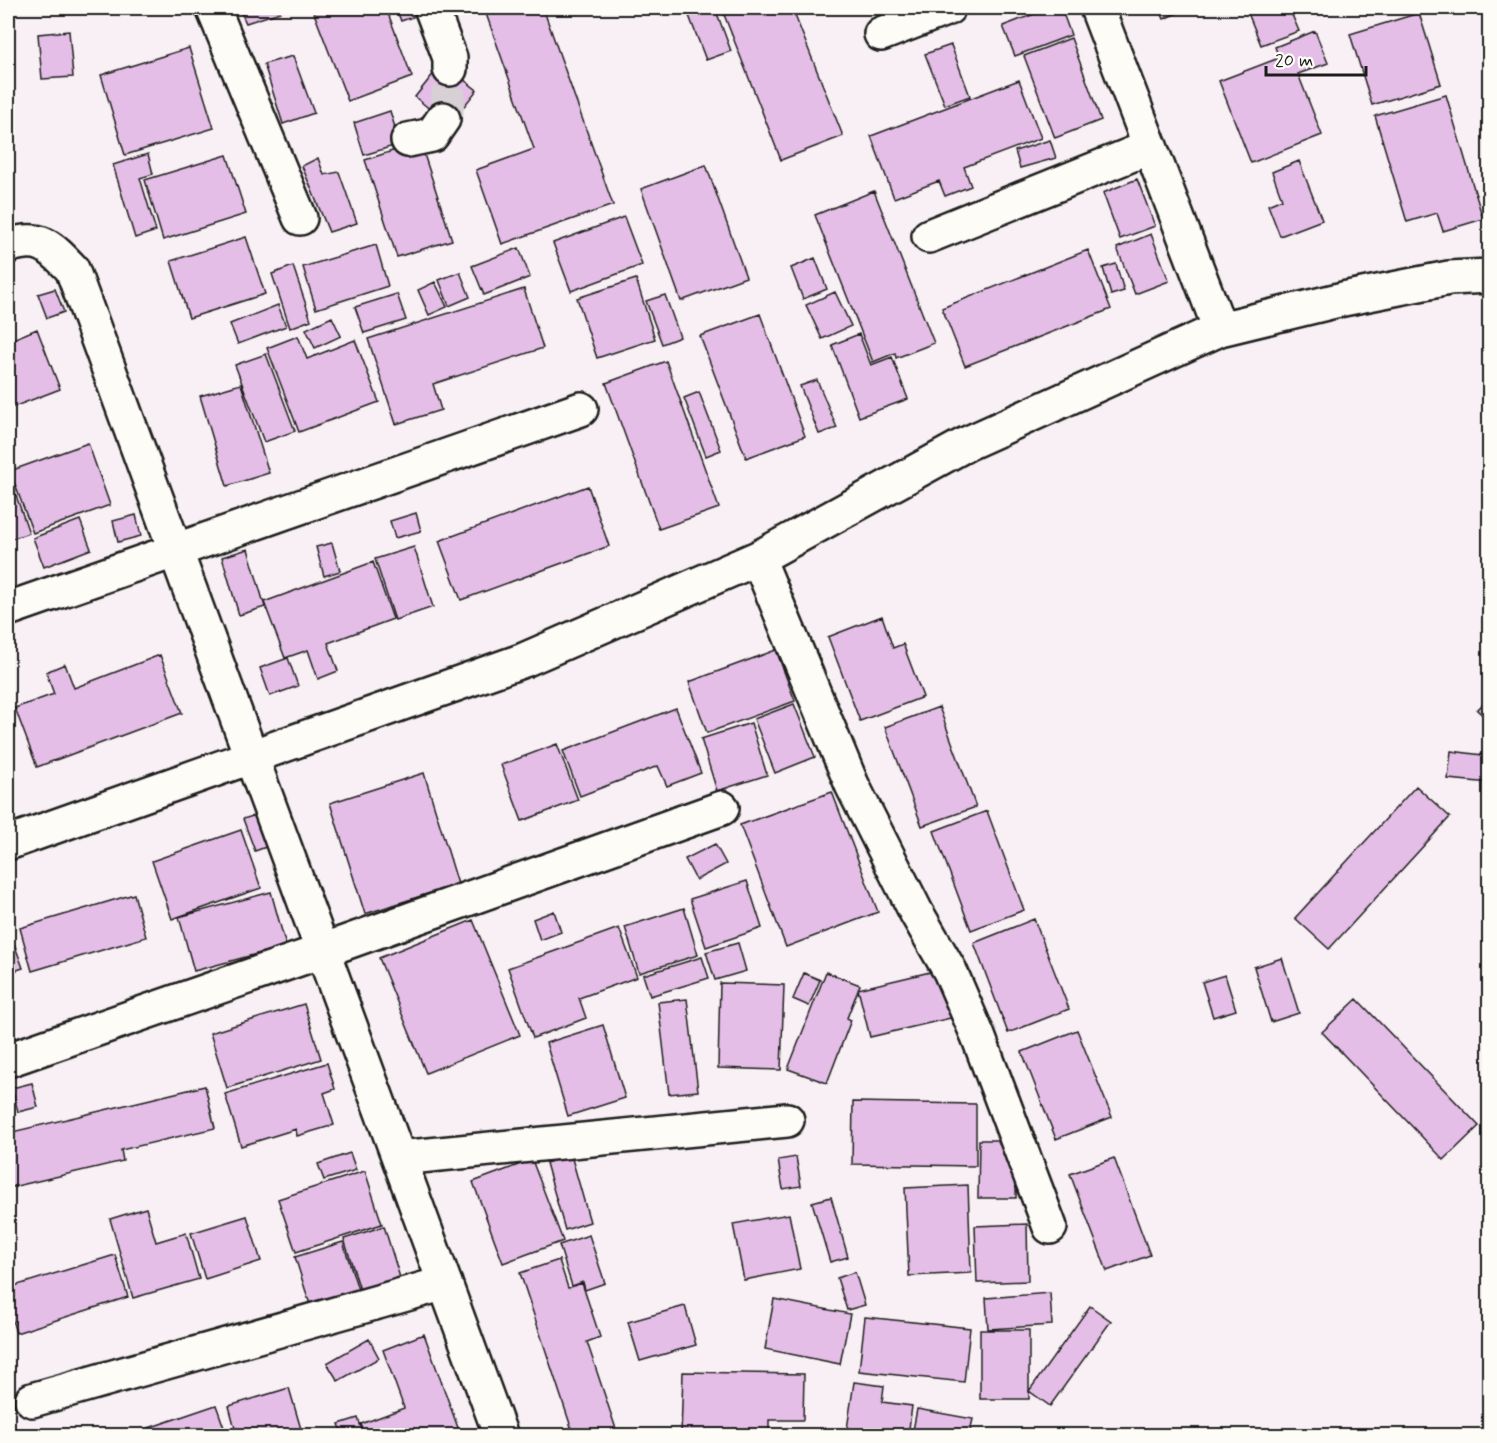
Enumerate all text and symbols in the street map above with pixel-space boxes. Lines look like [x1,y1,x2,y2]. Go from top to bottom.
scale bar [1266,39,1366,77]
text: 20 m [1275,49,1313,73]

